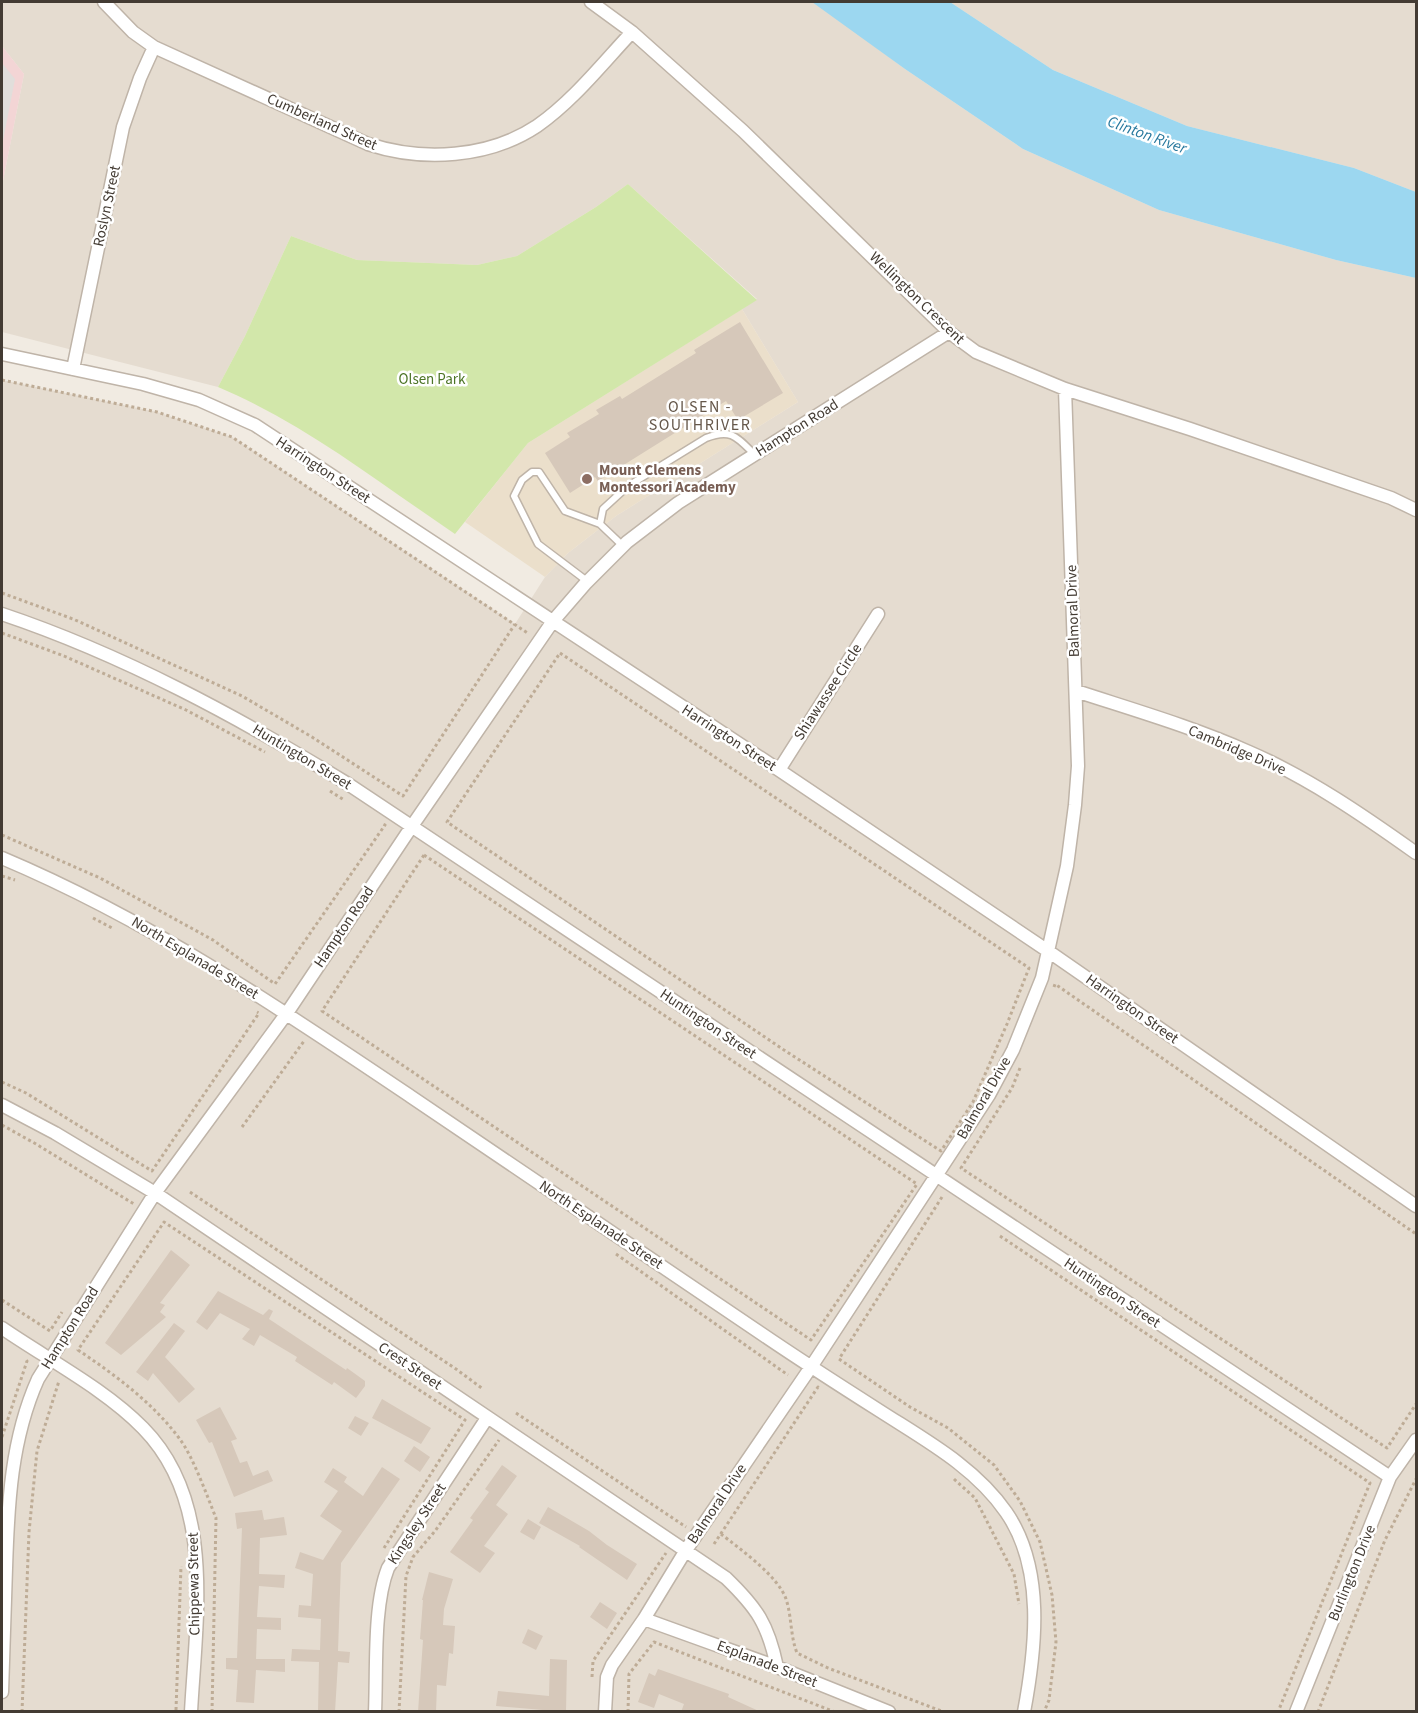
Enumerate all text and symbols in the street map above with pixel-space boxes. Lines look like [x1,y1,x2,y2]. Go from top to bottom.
street label: Cumberland Street [264,88,380,156]
water label: Clinton River [1104,111,1191,160]
street label: Roslyn Street [88,164,126,248]
street label: Wellington Crescent [865,247,969,349]
park label: Olsen Park [399,369,466,390]
street label: Hampton Road [751,394,843,462]
district label: OLSEN - SOUTHRIVER [649,396,751,436]
street label: Harrington Street [272,432,374,508]
place label: Mount Clemens Montessori Academy [599,460,736,498]
marker: Mount Clemens Montessori Academy [580,472,594,486]
street label: Balmoral Drive [1061,564,1085,658]
street label: Shiawassee Circle [789,640,867,744]
street label: Harrington Street [678,700,780,776]
street label: Huntington Street [248,719,356,795]
street label: Cambridge Drive [1185,720,1289,780]
street label: Hampton Road [309,882,379,972]
street label: North Esplanade Street [127,912,263,1004]
street label: Harrington Street [1081,969,1183,1049]
street label: Huntington Street [656,984,760,1064]
street label: Balmoral Drive [952,1053,1016,1143]
street label: North Esplanade Street [535,1176,667,1274]
street label: Huntington Street [1060,1253,1164,1333]
street label: Hampton Road [36,1282,104,1374]
street label: Crest Street [374,1337,446,1395]
street label: Balmoral Drive [682,1460,752,1548]
street label: Kingsley Street [383,1479,451,1569]
street label: Burlington Drive [1323,1522,1381,1624]
street label: Chippewa Street [183,1532,205,1636]
street label: Esplanade Street [714,1635,820,1693]

